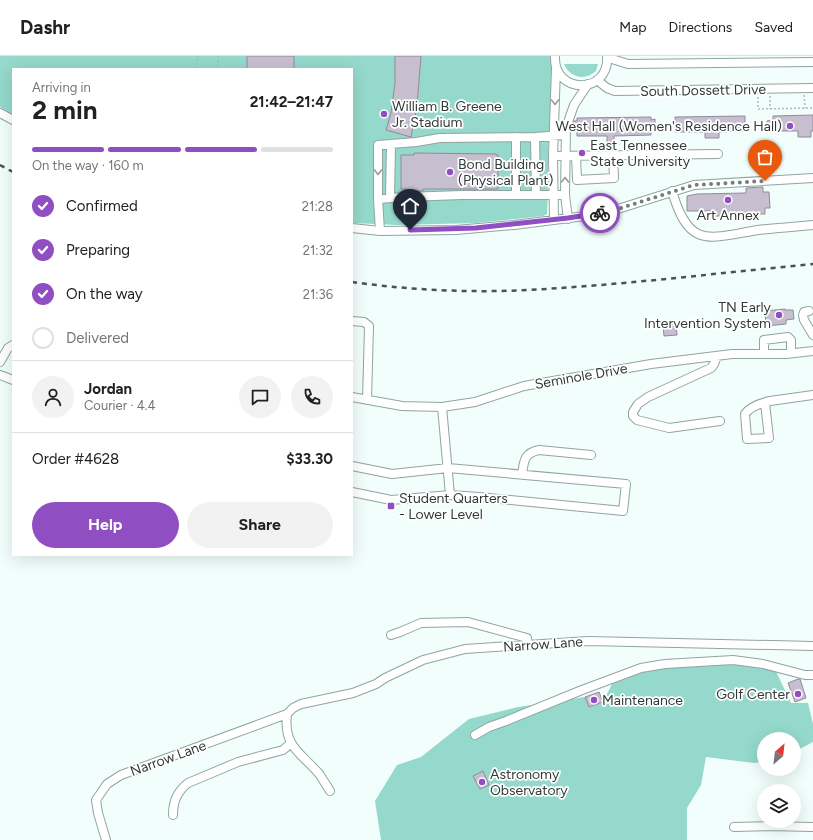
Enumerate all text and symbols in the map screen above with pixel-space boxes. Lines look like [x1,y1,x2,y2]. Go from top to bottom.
text: Dashr [20,16,70,39]
text: Map [619,19,647,36]
text: Directions [669,19,732,36]
text: Saved [754,19,793,36]
text: Arriving in [32,80,91,95]
street label: South Dossett Drive [640,81,766,100]
text: 21:42–21:47 [250,93,333,111]
text: 2 min [32,94,98,126]
place label: William B. Greene Jr. Stadium [392,98,502,131]
one-way arrow [551,99,559,105]
marker: William B. Greene Jr. Stadium [379,109,389,119]
place label: West Hall (Women's Residence Hall) [556,118,782,135]
marker: West Hall (Women's Residence Hall) [785,121,795,131]
place label: East Tennessee State University [590,137,691,170]
pin [748,140,782,181]
icon: bag [754,146,776,168]
marker: East Tennessee State University [577,148,587,158]
place label: Bond Building (Physical Plant) [458,156,554,189]
text: On the way · 160 m [32,158,144,173]
marker: Bond Building (Physical Plant) [445,167,455,177]
one-way arrow [374,169,382,175]
one-way arrow [561,177,569,183]
pin [393,189,427,230]
courier [580,193,620,233]
icon: check [32,195,54,217]
icon: home [399,195,421,217]
marker: Art Annex [723,195,733,205]
text: Confirmed [66,197,138,215]
text: 21:28 [302,199,333,214]
icon: bike [589,202,611,224]
place label: Art Annex [697,207,759,224]
icon: check [32,239,54,261]
text: Preparing [66,241,130,259]
text: 21:32 [303,243,333,258]
icon: check [32,283,54,305]
text: On the way [66,285,143,303]
text: 21:36 [303,287,333,302]
place label: TN Early Intervention System [644,299,772,332]
marker: TN Early Intervention System [774,310,784,320]
text: Delivered [66,329,129,347]
street label: Seminole Drive [533,360,629,393]
button: person [32,376,74,418]
button: chat [239,376,281,418]
button: phone [291,376,333,418]
text: Jordan [84,380,132,398]
text: Courier · 4.4 [84,398,156,413]
text: Order #4628 [32,450,119,468]
text: $33.30 [286,450,333,468]
place label: Student Quarters - Lower Level [399,490,508,523]
marker: Student Quarters - Lower Level [386,501,396,511]
button: Help [32,502,179,548]
button: Share [187,502,333,548]
street label: Narrow Lane [503,633,584,656]
place label: Golf Center [716,686,790,703]
marker: Golf Center [793,689,803,699]
place label: Maintenance [602,692,683,709]
marker: Maintenance [589,695,599,705]
north arrow [757,732,801,776]
map controls [757,732,801,828]
street label: Narrow Lane [128,737,209,780]
place label: Astronomy Observatory [490,766,568,799]
marker: Astronomy Observatory [477,777,487,787]
button: layers [757,784,801,828]

